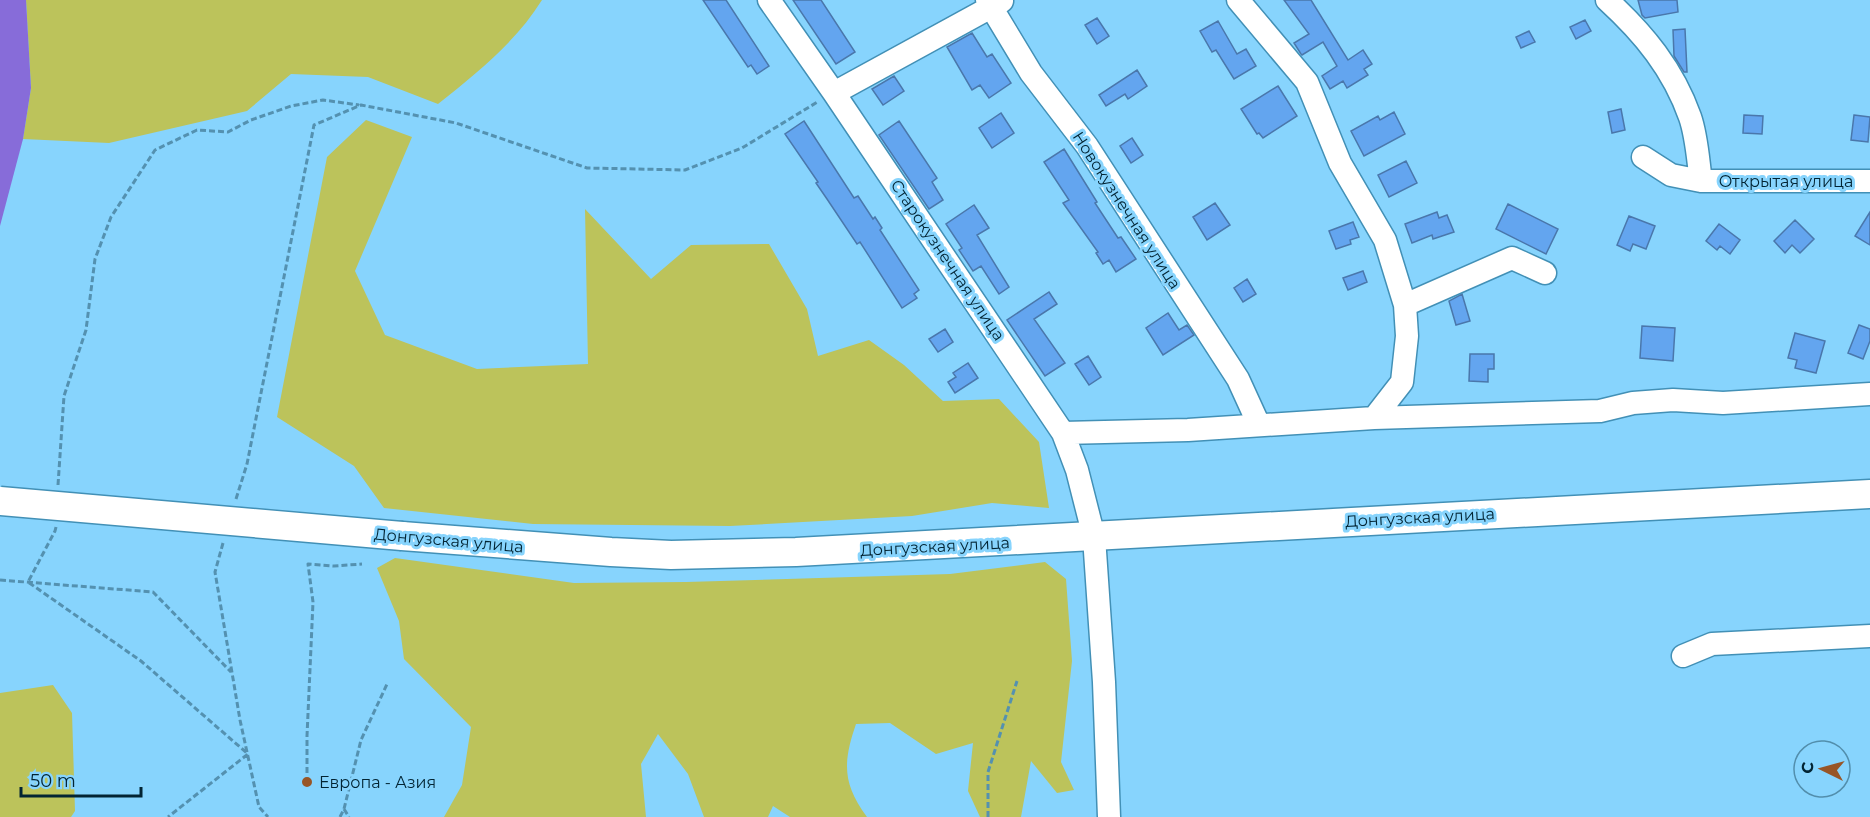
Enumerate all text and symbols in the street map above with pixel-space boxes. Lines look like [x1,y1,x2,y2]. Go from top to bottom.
street label: Новокузнечная улица [1069,128,1185,293]
street label: Открытая улица [1719,172,1853,191]
street label: Старокузнечная улица [887,176,1009,344]
street label: Донгузская улица [1345,504,1495,531]
street label: Донгузская улица [373,525,524,556]
street label: Донгузская улица [860,533,1010,560]
north arrow [1792,739,1852,799]
scale bar [21,760,141,798]
text: С [1798,761,1818,774]
text: 50 m [30,770,76,792]
place label: Европа - Азия [319,773,436,792]
marker: Европа - Азия [300,775,314,789]

